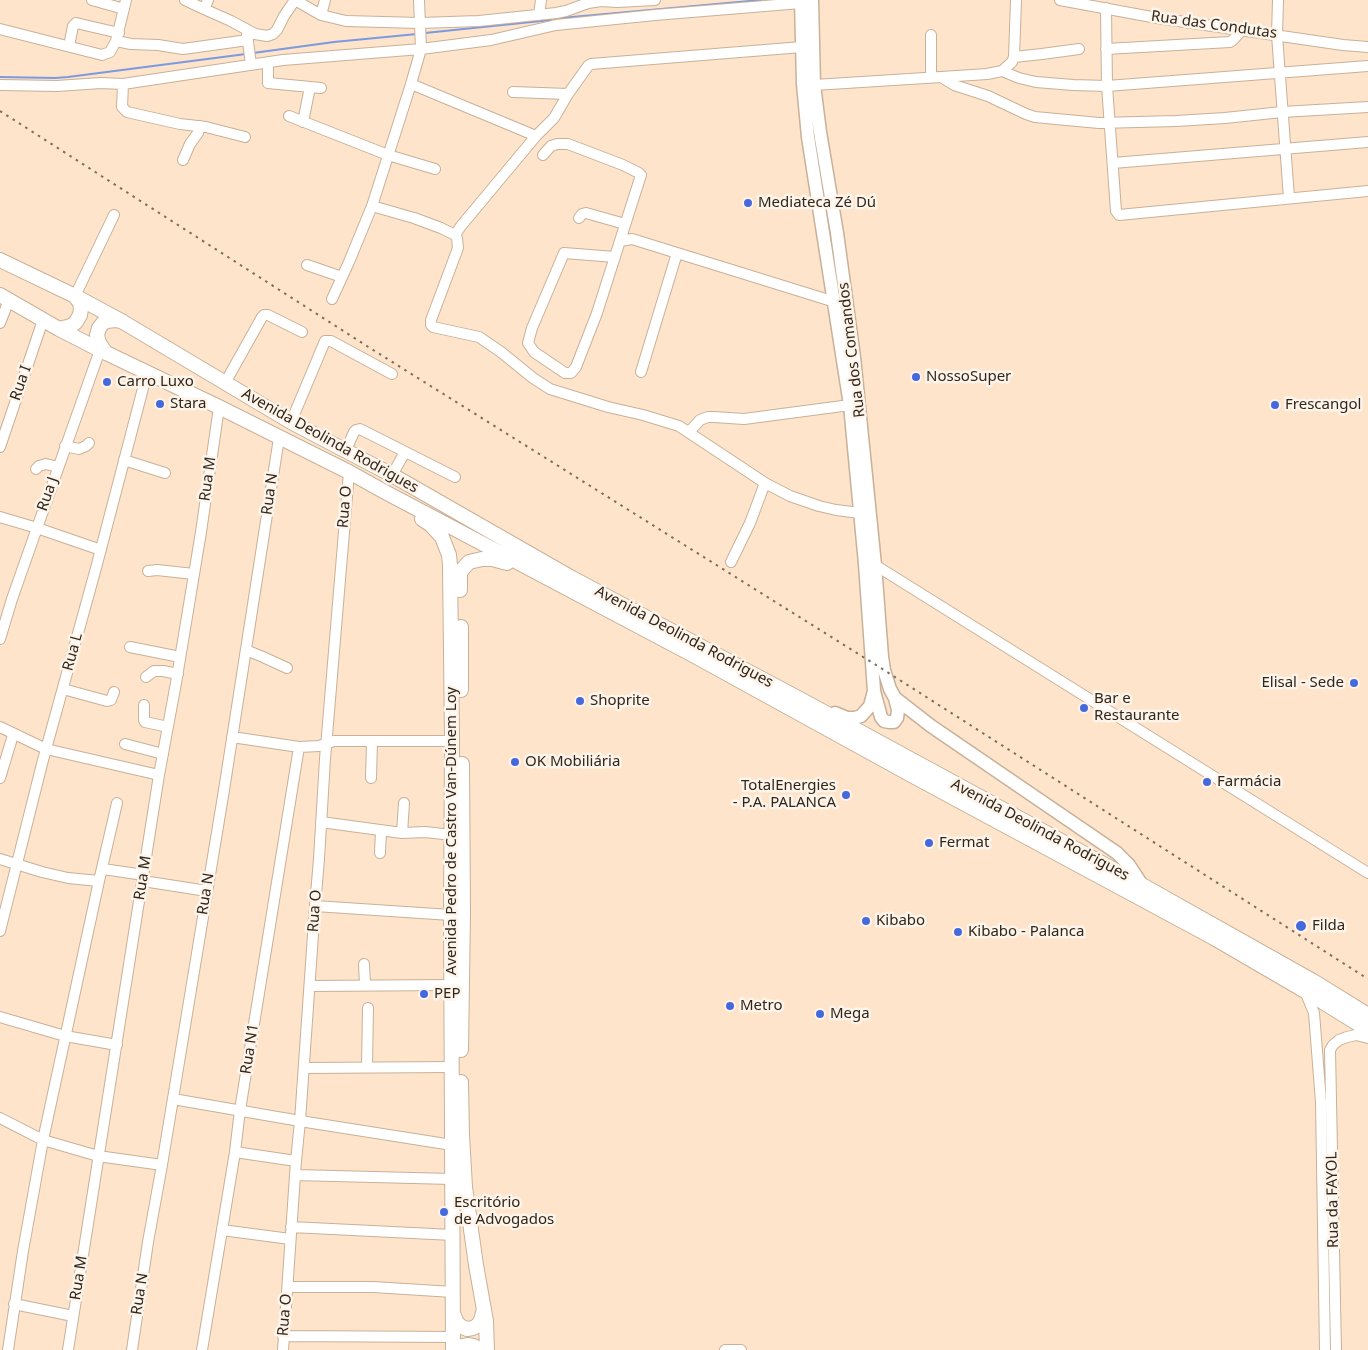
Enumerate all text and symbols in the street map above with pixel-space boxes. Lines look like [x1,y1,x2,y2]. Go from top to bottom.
street label: Rua das Condutas [1150,7,1278,43]
place label: Mediateca Zé Dú [758,194,876,212]
marker: Mediateca Zé Dú [742,197,754,209]
street label: Rua dos Comandos [835,281,869,419]
street label: Rua I [7,363,35,403]
place label: NossoSuper [926,368,1011,386]
marker: NossoSuper [910,371,922,383]
place label: Carro Luxo [117,373,194,391]
marker: Carro Luxo [101,376,113,388]
street label: Avenida Deolinda Rodrigues [239,385,421,497]
place label: Stara [170,395,206,413]
place label: Frescangol [1285,396,1361,414]
marker: Stara [154,398,166,410]
marker: Frescangol [1269,399,1281,411]
street label: Rua M [196,456,220,502]
street label: Rua N [258,472,282,516]
street label: Rua J [34,475,62,513]
street label: Rua O [334,485,356,529]
street label: Avenida Deolinda Rodrigues [592,582,776,692]
street label: Rua L [59,631,87,673]
place label: Elisal - Sede [1261,674,1344,692]
marker: Elisal - Sede [1348,677,1360,689]
street label: Avenida Pedro de Castro Van-Dúnem Loy [443,687,461,975]
place label: Bar e Restaurante [1094,690,1180,725]
place label: Shoprite [590,692,650,710]
marker: Shoprite [574,695,586,707]
marker: Bar e Restaurante [1078,702,1090,714]
place label: OK Mobiliária [525,753,620,771]
marker: OK Mobiliária [509,756,521,768]
place label: Farmácia [1217,773,1281,791]
street label: Avenida Deolinda Rodrigues [948,775,1132,885]
marker: Farmácia [1201,776,1213,788]
place label: TotalEnergies - P.A. PALANCA [733,777,836,812]
marker: TotalEnergies - P.A. PALANCA [840,789,852,801]
place label: Fermat [939,834,989,852]
marker: Fermat [923,837,935,849]
street label: Rua M [131,855,155,901]
street label: Rua N [194,872,218,916]
street label: Rua O [305,889,325,933]
place label: Kibabo [876,912,925,930]
marker: Kibabo [860,915,872,927]
place label: Filda [1312,917,1345,935]
marker: Filda [1294,919,1308,933]
place label: Kibabo - Palanca [968,923,1084,941]
marker: Kibabo - Palanca [952,926,964,938]
place label: PEP [434,985,460,1003]
marker: PEP [418,988,430,1000]
place label: Metro [740,997,782,1015]
marker: Metro [724,1000,736,1012]
place label: Mega [830,1005,870,1023]
marker: Mega [814,1008,826,1020]
street label: Rua N1 [237,1022,263,1076]
street label: Rua da FAYOL [1323,1152,1343,1248]
place label: Escritório de Advogados [454,1194,554,1229]
marker: Escritório de Advogados [438,1206,450,1218]
street label: Rua M [67,1255,91,1301]
street label: Rua N [128,1272,152,1316]
street label: Rua O [274,1293,296,1337]

